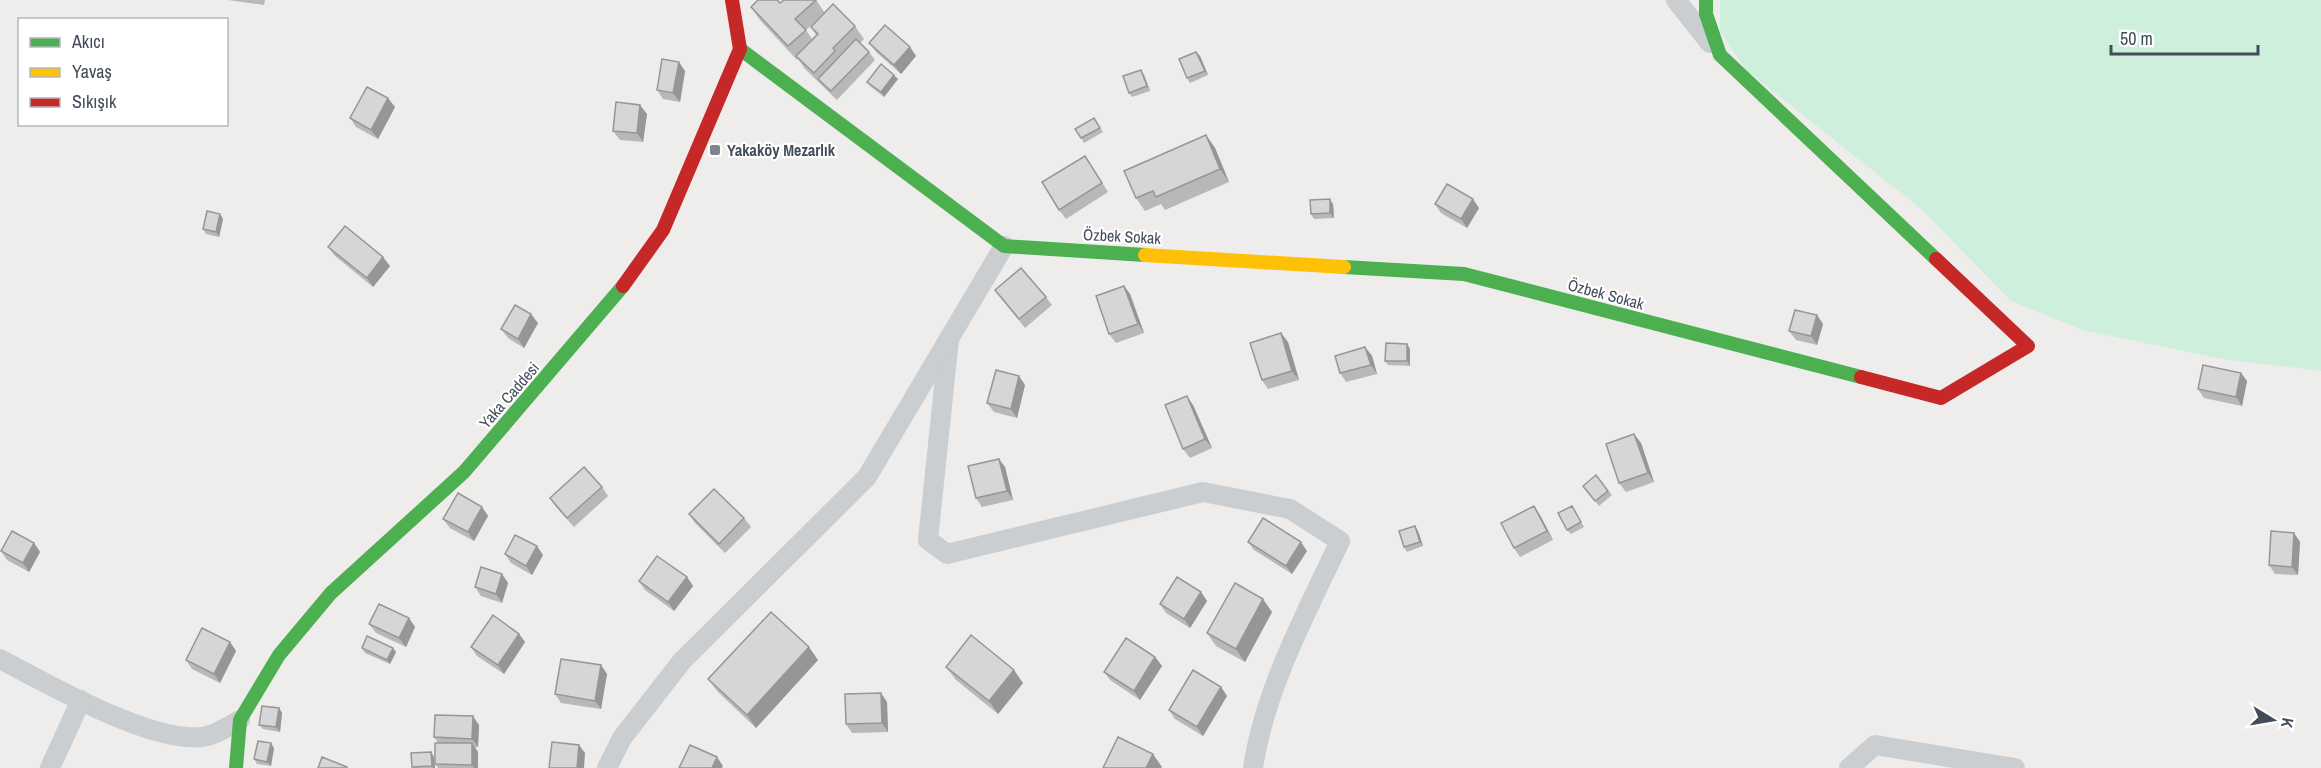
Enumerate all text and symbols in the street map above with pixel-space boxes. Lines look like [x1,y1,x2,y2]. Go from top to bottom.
legend [18,18,228,126]
scale bar [2111,18,2258,56]
text: 50 m [2120,26,2153,51]
text: Akıcı [71,29,105,54]
text: Yavaş [72,59,112,84]
text: Sıkışık [72,89,117,114]
place label: Yakaköy Mezarlık [727,139,836,161]
marker: Yakaköy Mezarlık [708,143,722,157]
street label: Özbek Sokak [1082,223,1162,249]
street label: Özbek Sokak [1565,273,1647,315]
street label: Yaka Caddesi [474,357,544,433]
north arrow [2243,690,2303,750]
text: K [2276,716,2299,730]

